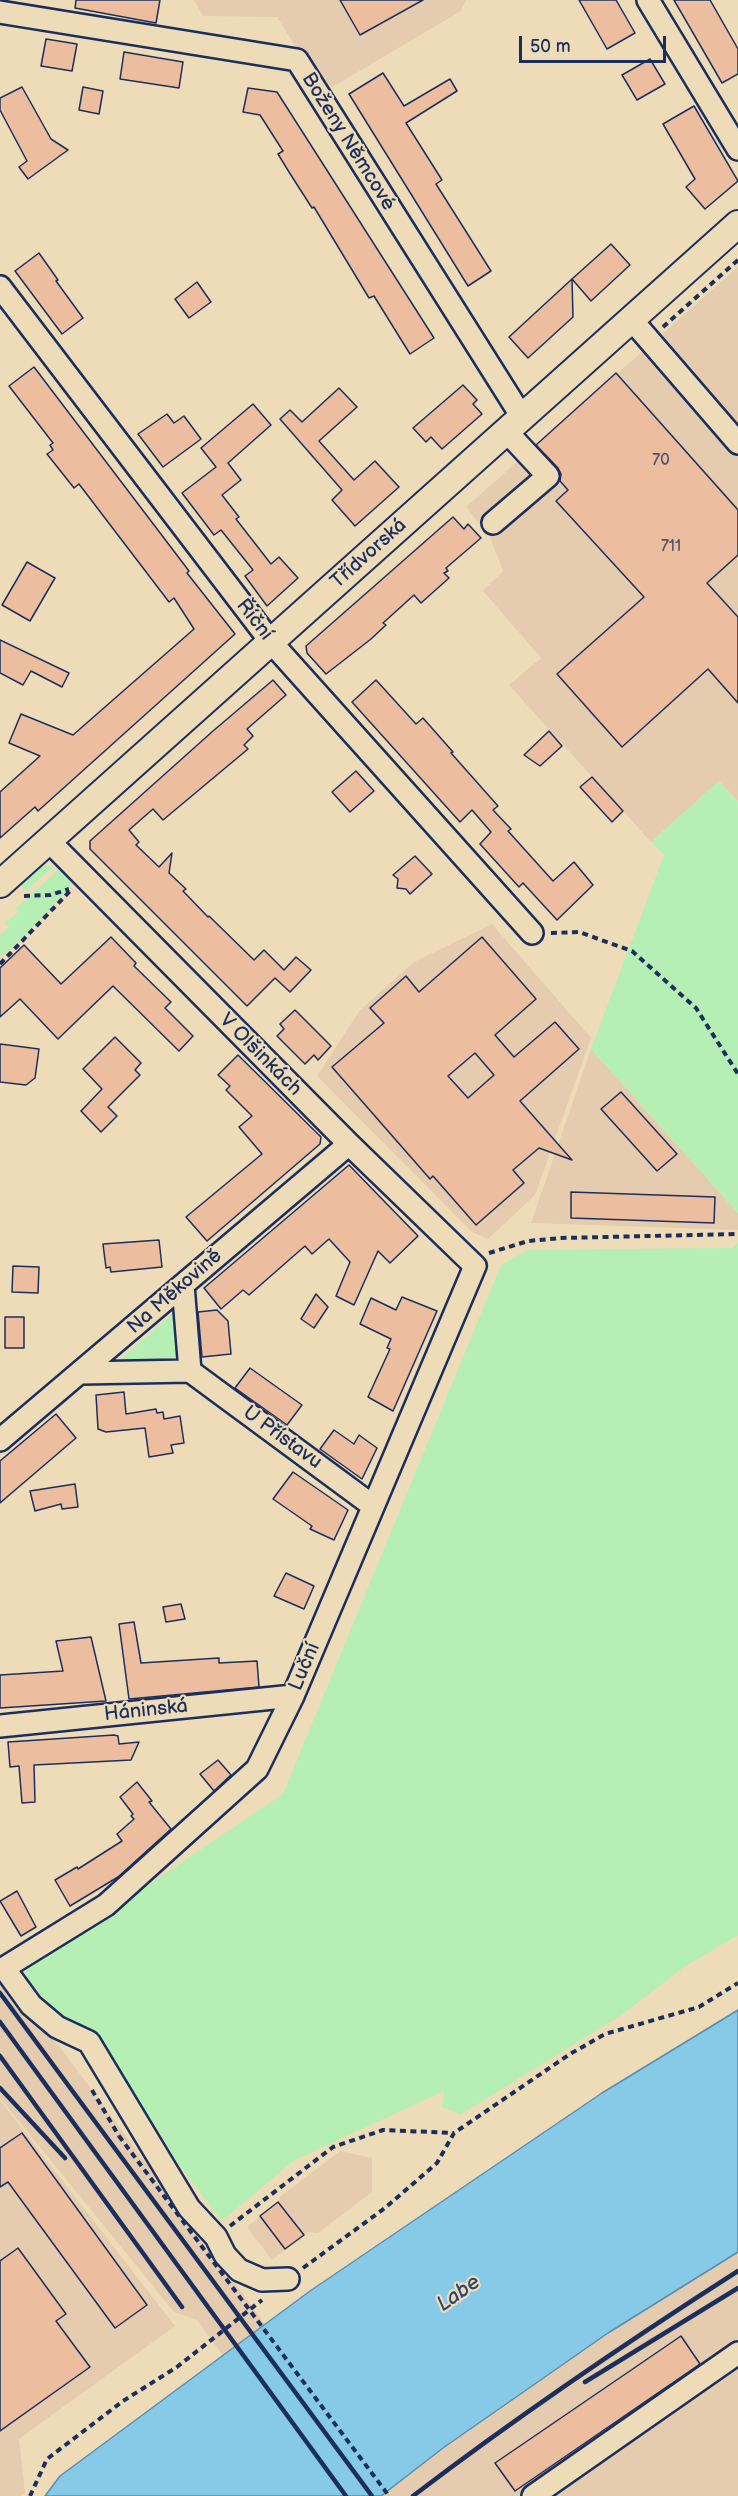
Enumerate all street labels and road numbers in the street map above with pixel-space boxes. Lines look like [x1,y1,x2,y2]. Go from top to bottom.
street label: Boženy Němcové [296,69,400,215]
street label: Třídvorská [326,514,412,594]
street label: Říční [230,595,278,645]
street label: V Olšinkách [214,1009,306,1101]
street label: Na Měkovině [123,1244,227,1340]
street label: U Přístavu [238,1401,326,1475]
street label: Luční [284,1640,326,1694]
street label: Háninská [103,1695,189,1727]

